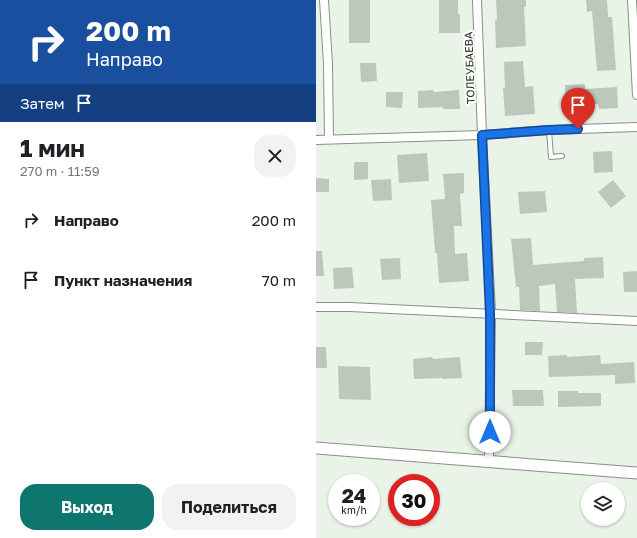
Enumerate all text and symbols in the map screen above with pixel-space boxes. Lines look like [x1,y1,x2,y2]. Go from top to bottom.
text: 200 m [86,14,171,47]
icon: right [20,16,72,68]
street label: ТОЛЕУБАЕВА [461,31,477,104]
text: Направо [86,48,163,70]
pin [561,88,595,129]
icon: arrive [73,92,95,114]
text: Затем [20,94,65,112]
icon: arrive [567,94,589,116]
text: 1 мин [20,133,85,162]
button: close [254,135,296,177]
text: 270 m · 11:59 [20,163,100,179]
icon: right [20,209,42,231]
text: Направо [54,211,119,229]
text: 200 m [252,211,296,229]
icon: arrive [20,269,42,291]
text: Пункт назначения [54,271,192,289]
text: 70 m [262,271,296,289]
position arrow [469,411,511,453]
speed limit sign: 30 [388,474,440,526]
map controls [581,482,625,526]
button: layers [581,482,625,526]
text: 24 [342,483,366,507]
button: Выход [20,484,154,530]
button: Поделиться [162,484,296,530]
text: km/h [341,504,367,516]

